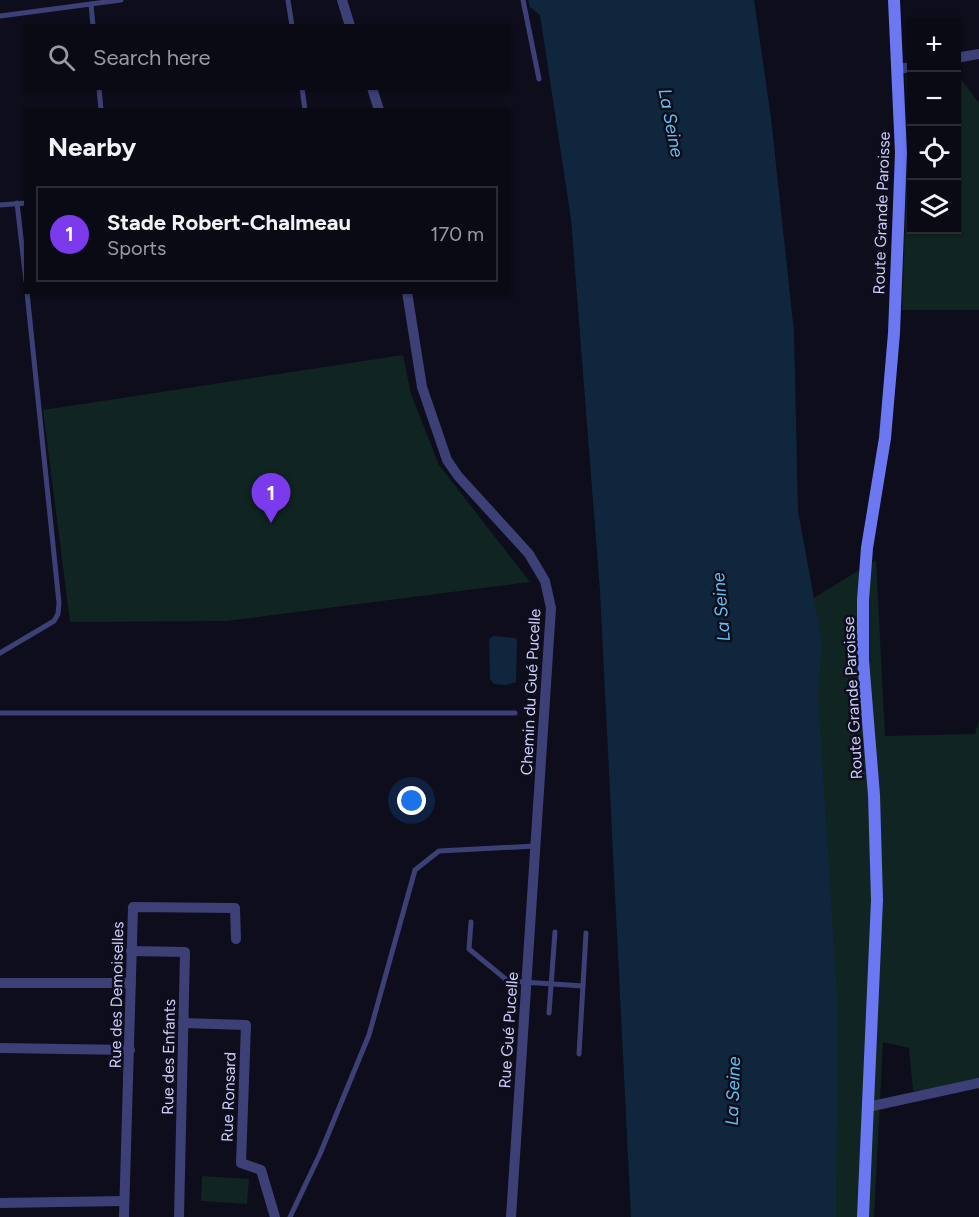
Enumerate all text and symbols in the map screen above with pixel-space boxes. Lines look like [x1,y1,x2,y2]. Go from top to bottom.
map controls [907,18,961,234]
button: + [907,18,961,72]
search box [24,24,510,90]
icon: search [45,41,78,74]
text: Search here [93,44,211,71]
button: − [907,72,961,126]
water label: La Seine [654,87,688,159]
button: locate [907,126,961,180]
text: Nearby [48,131,136,163]
street label: Route Grande Paroisse [869,131,894,295]
button: layers [907,180,961,234]
text: Stade Robert-Chalmeau [107,209,351,236]
text: 1 [65,222,74,246]
text: 170 m [430,222,484,246]
text: Sports [107,236,166,260]
pin: 1 [252,474,290,523]
water label: La Seine [707,571,735,643]
street label: Chemin du Gué Pucelle [517,608,544,776]
street label: Route Grande Paroisse [839,616,866,780]
your location [397,786,426,815]
street label: Rue des Demoiselles [106,921,127,1069]
street label: Rue Gué Pucelle [495,971,522,1089]
street label: Rue des Enfants [158,999,179,1115]
street label: Rue Ronsard [217,1052,240,1142]
water label: La Seine [721,1056,745,1126]

